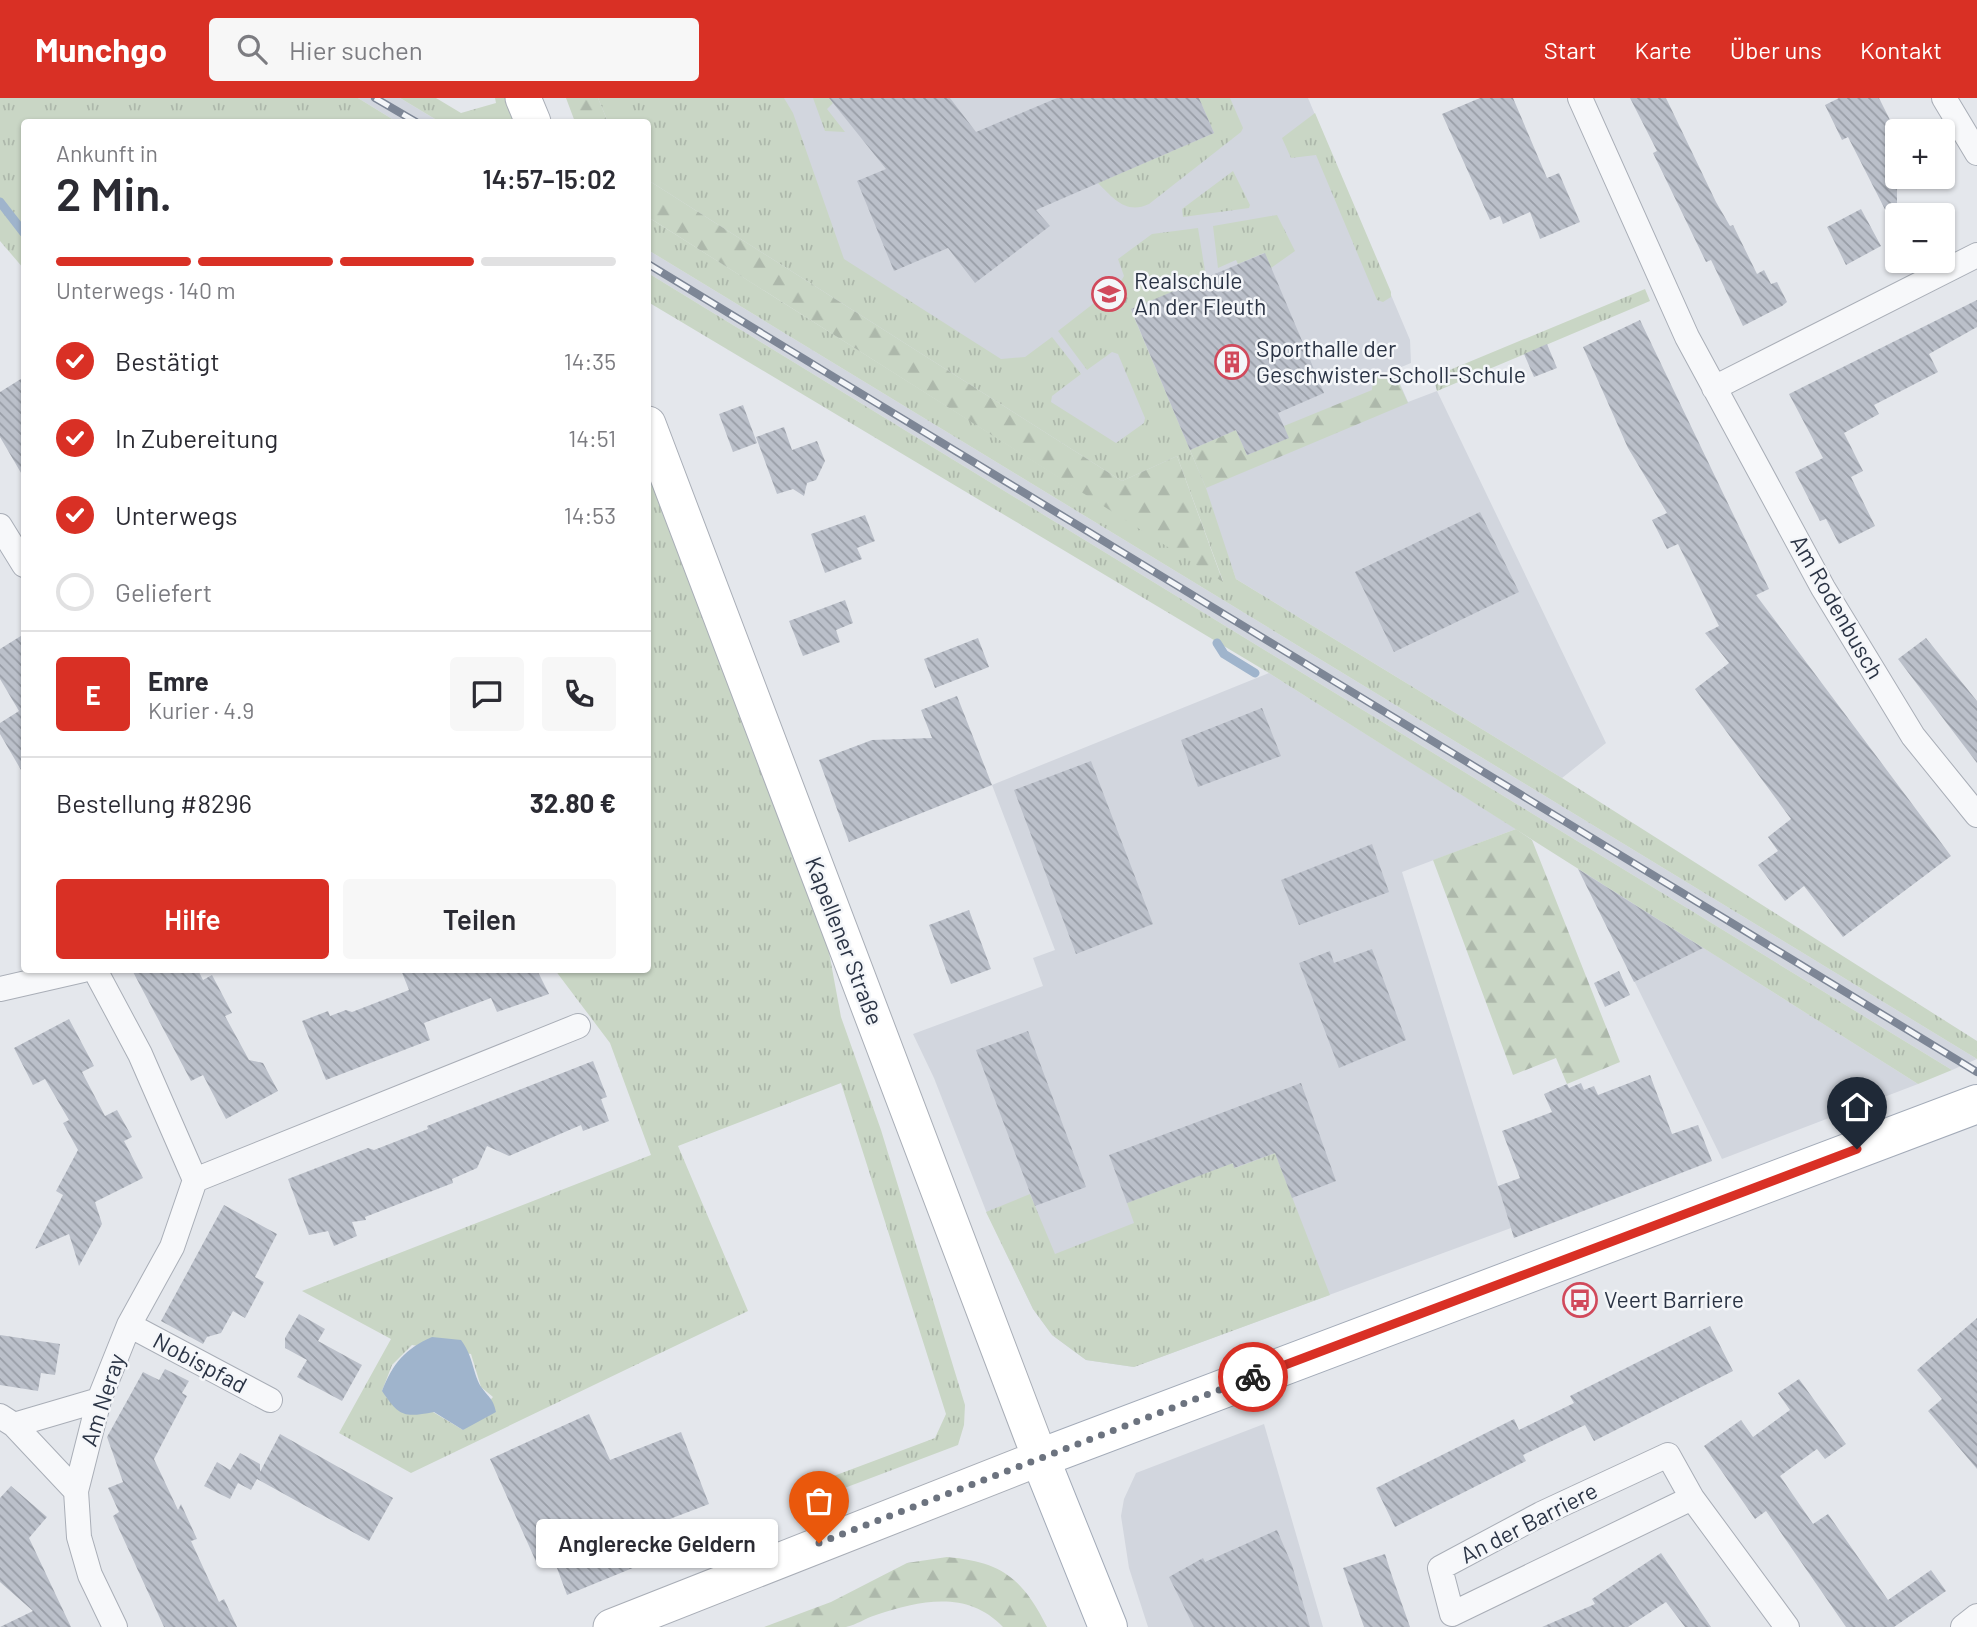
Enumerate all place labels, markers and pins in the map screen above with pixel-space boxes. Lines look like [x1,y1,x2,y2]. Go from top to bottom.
place label: Realschule An der Fleuth [1134,266,1266,320]
school or university icon: Realschule An der Fleuth [1090,275,1128,313]
place label: Sporthalle der Geschwister-Scholl-Schule [1256,334,1526,388]
building icon: Sporthalle der Geschwister-Scholl-Schule [1213,343,1251,381]
pin [1827,1077,1887,1149]
bus stop icon: Veert Barriere [1561,1281,1599,1319]
place label: Veert Barriere [1604,1285,1744,1313]
pin [789,1471,849,1543]
callout: Anglerecke Geldern [536,1518,777,1568]

